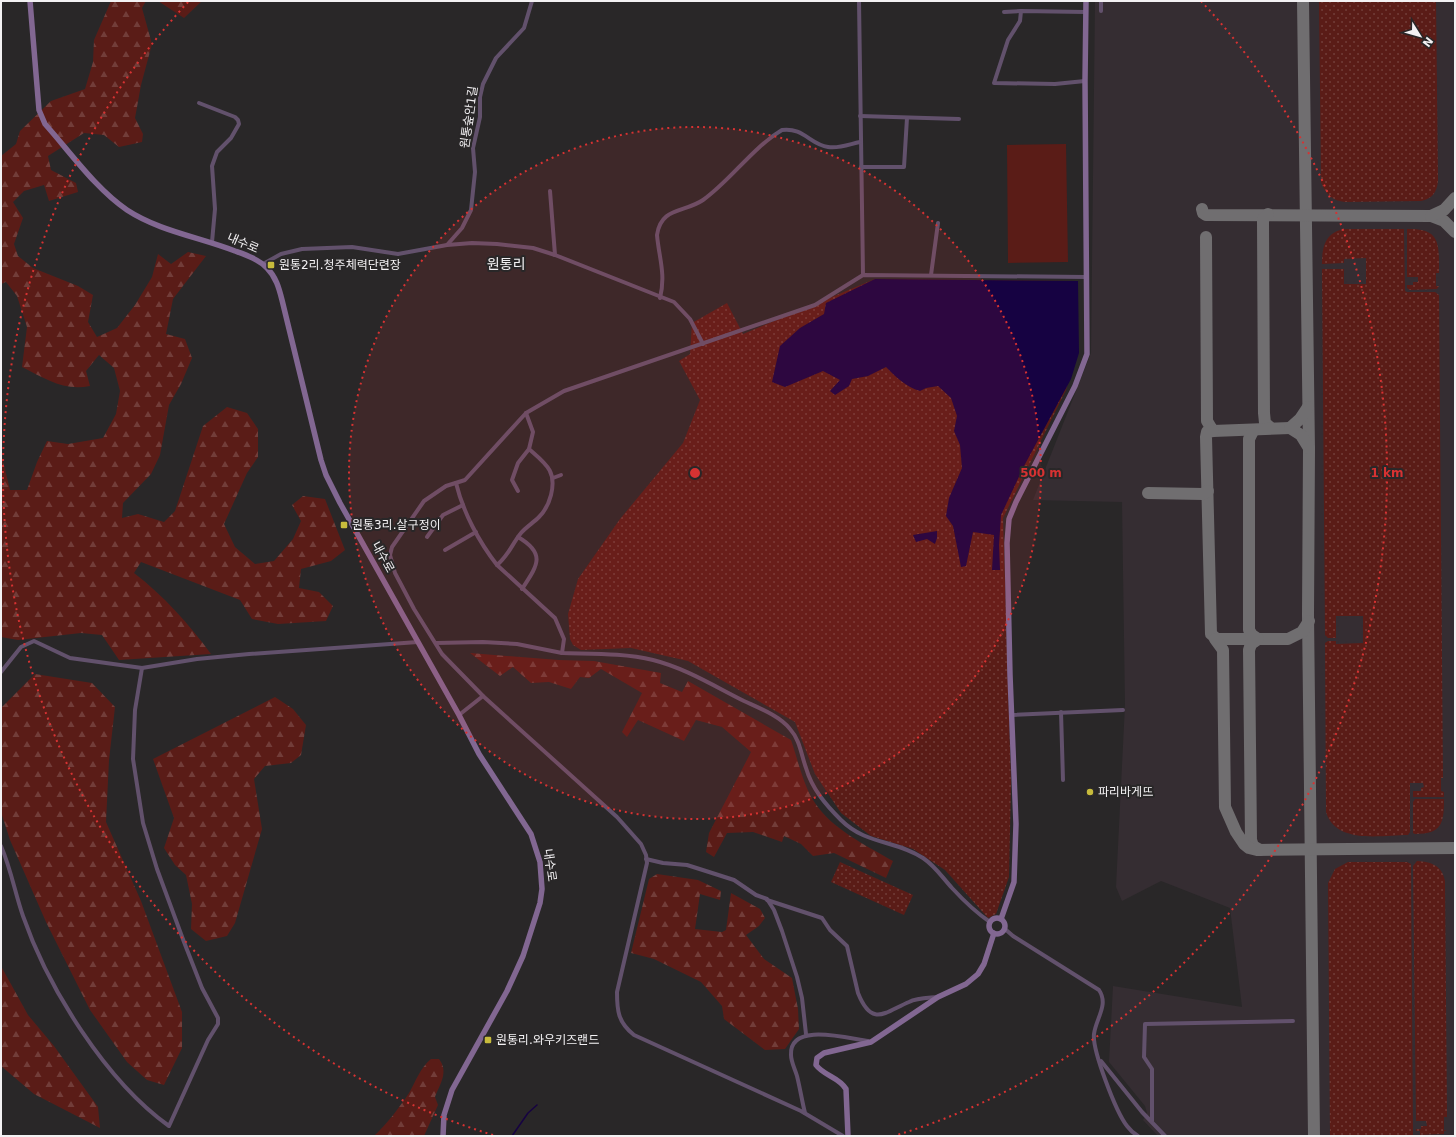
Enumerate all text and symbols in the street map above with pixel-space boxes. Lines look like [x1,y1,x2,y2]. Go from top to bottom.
north arrow [1400,16,1440,56]
text: N [1420,34,1436,49]
street label: 원통숲안1길 [458,85,480,149]
street label: 내수로 [225,230,261,256]
district label: 원통리 [487,256,525,272]
place label: 원통2리.청주체력단련장 [279,258,401,272]
marker: 원통2리.청주체력단련장 [266,260,276,270]
centre of rings [688,466,702,480]
text: 500 m [1020,466,1062,480]
text: 1 km [1370,466,1404,480]
place label: 원통3리.살구정이 [352,518,441,532]
marker: 원통3리.살구정이 [339,520,349,530]
street label: 내수로 [369,539,397,575]
place label: 파리바게뜨 [1098,785,1153,799]
marker: 파리바게뜨 [1085,787,1095,797]
street label: 내수로 [541,848,559,882]
place label: 원통리.와우키즈랜드 [496,1033,599,1047]
marker: 원통리.와우키즈랜드 [483,1035,493,1045]

